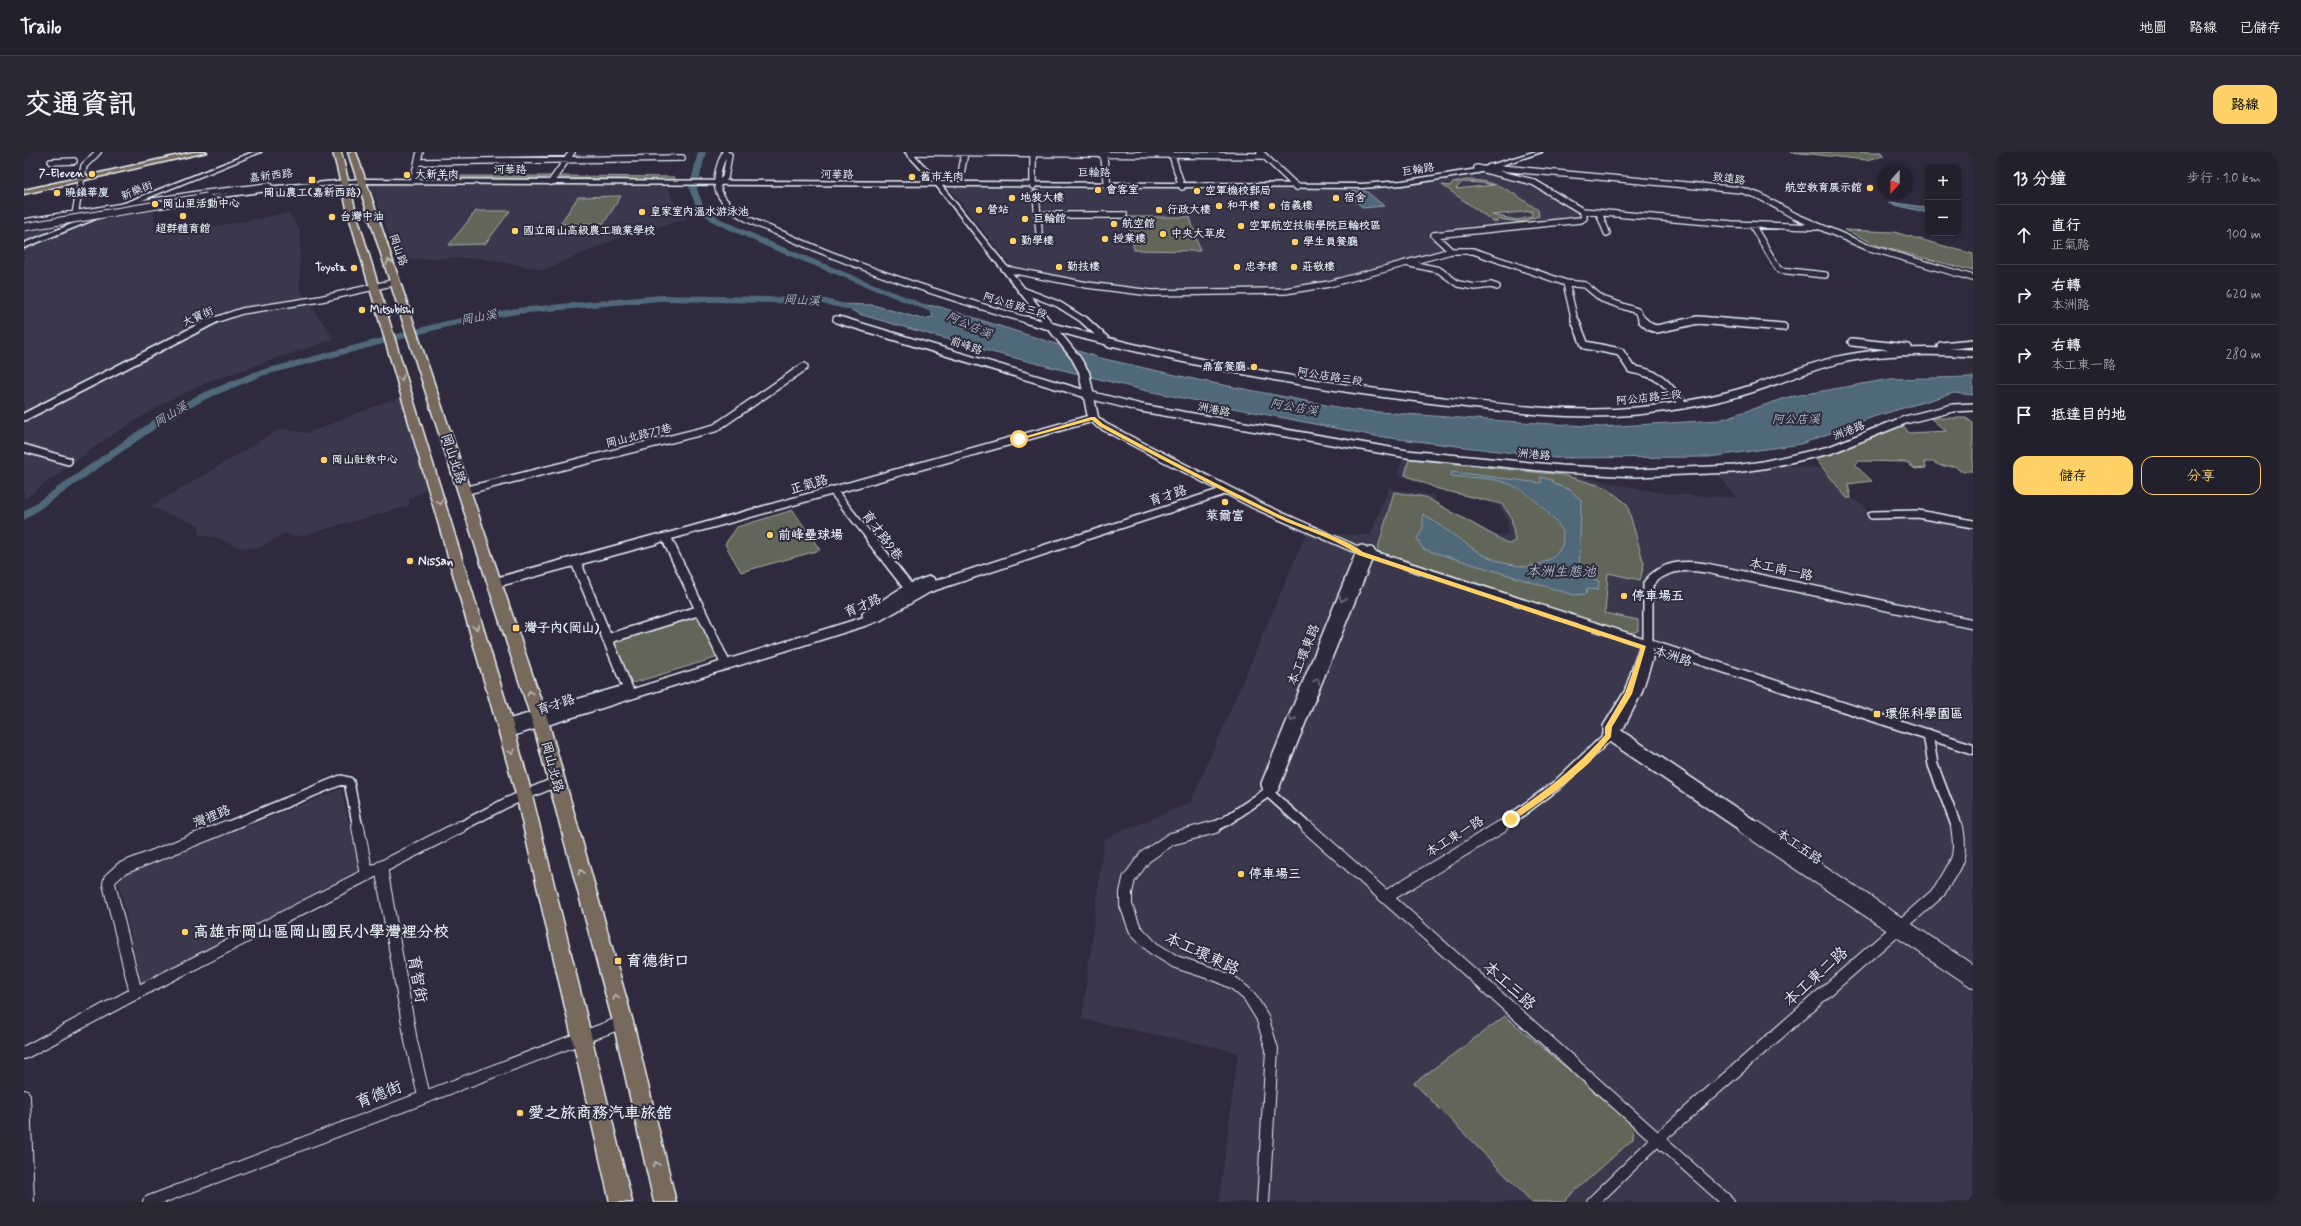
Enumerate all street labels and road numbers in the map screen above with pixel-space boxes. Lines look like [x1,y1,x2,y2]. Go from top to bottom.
street label: 巨輪路 [1401,161,1435,179]
street label: 河華路 [494,163,527,177]
street label: 嘉新西路 [248,166,294,186]
street label: 巨輪路 [1078,166,1111,180]
street label: 河華路 [820,168,854,182]
street label: 致遠路 [1712,170,1746,188]
street label: 新樂街 [119,178,156,204]
street label: 岡山路 [386,232,410,268]
street label: 阿公店路三段 [981,290,1049,322]
street label: 大寶街 [180,303,217,330]
street label: 前峰路 [948,334,984,358]
street label: 阿公店路三段 [1296,365,1364,389]
street label: 阿公店路三段 [1615,388,1683,408]
street label: 洲港路 [1196,400,1232,420]
street label: 洲港路 [1831,419,1867,443]
street label: 岡山北路77巷 [605,421,673,451]
street label: 岡山北路 [437,432,469,486]
street label: 洲港路 [1517,447,1551,463]
street label: 正氣路 [788,471,830,499]
street label: 育才路 [1147,482,1189,510]
street label: 育才路9巷 [858,508,906,564]
street label: 本工南一路 [1747,555,1815,585]
street label: 育才路 [842,591,884,621]
street label: 本工環東路 [1284,622,1324,688]
street label: 本洲路 [1652,643,1694,671]
street label: 育才路 [535,691,577,719]
street label: 岡山北路 [537,740,567,794]
street label: 灣裡路 [191,802,233,832]
street label: 本工東一路 [1423,813,1487,861]
street label: 本工五路 [1773,825,1825,869]
street label: 本工環東路 [1161,928,1243,980]
street label: 本工東二路 [1779,942,1853,1012]
street label: 育智街 [402,954,432,1004]
street label: 本工三路 [1478,957,1540,1015]
street label: 育德街 [353,1077,405,1113]

